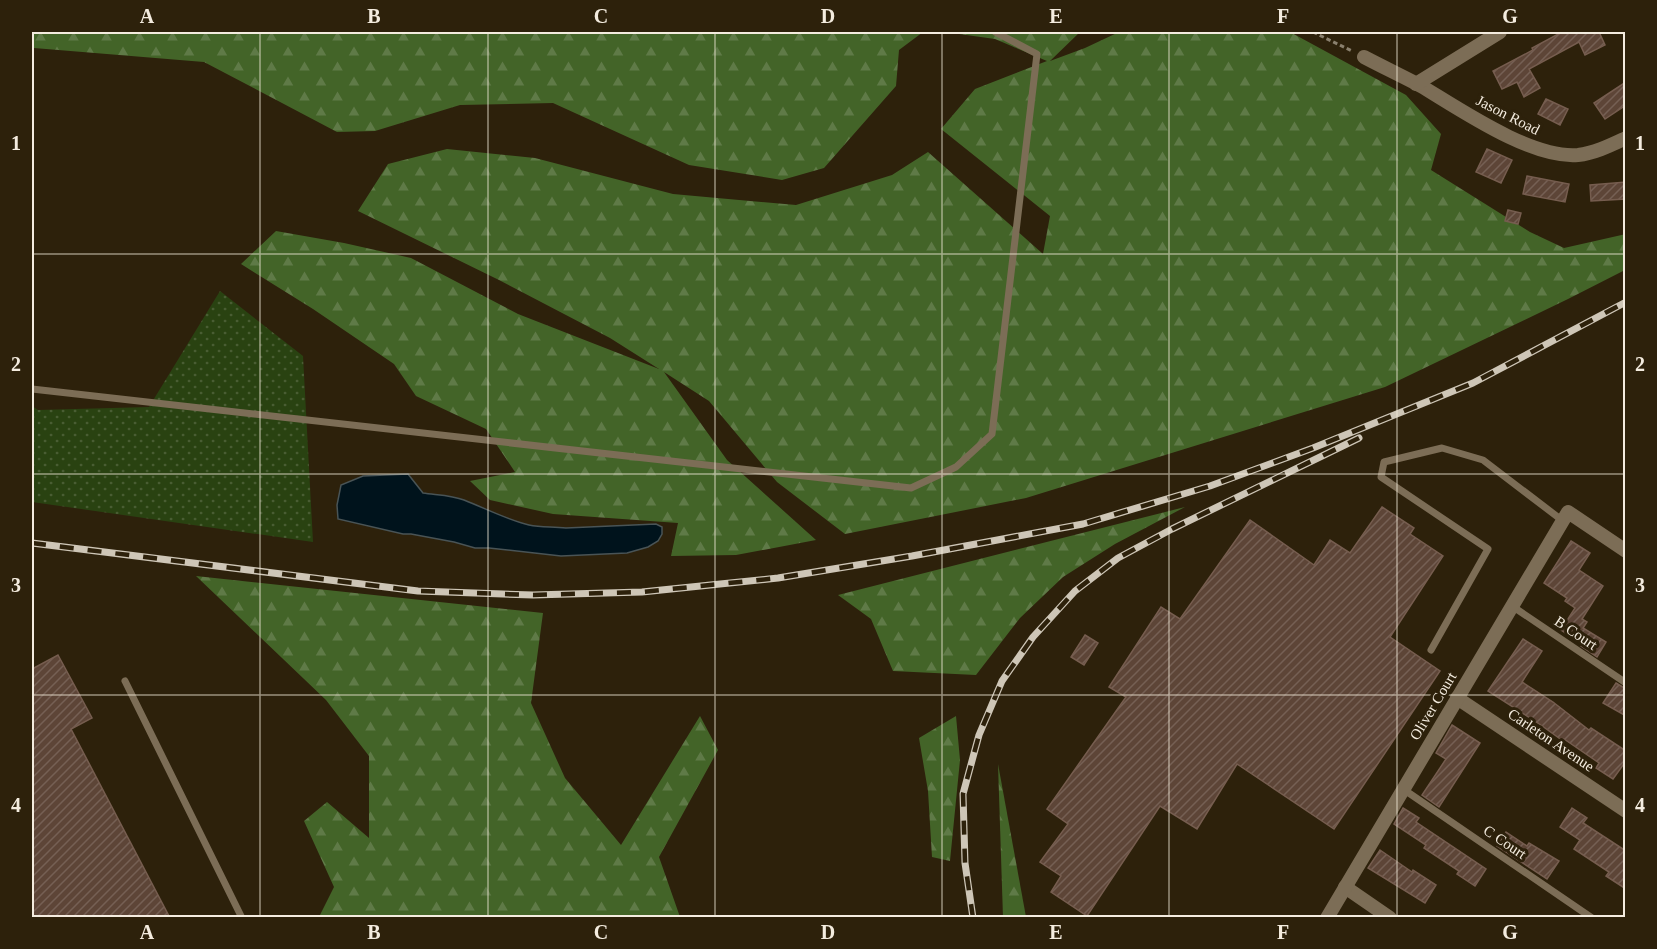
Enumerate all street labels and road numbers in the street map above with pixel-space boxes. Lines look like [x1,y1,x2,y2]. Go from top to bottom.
street label: Jason Road [1474,92,1543,138]
street label: B Court [1552,613,1601,653]
street label: Oliver Court [1407,668,1460,743]
street label: Carleton Avenue [1505,705,1597,775]
street label: C Court [1481,822,1530,862]

